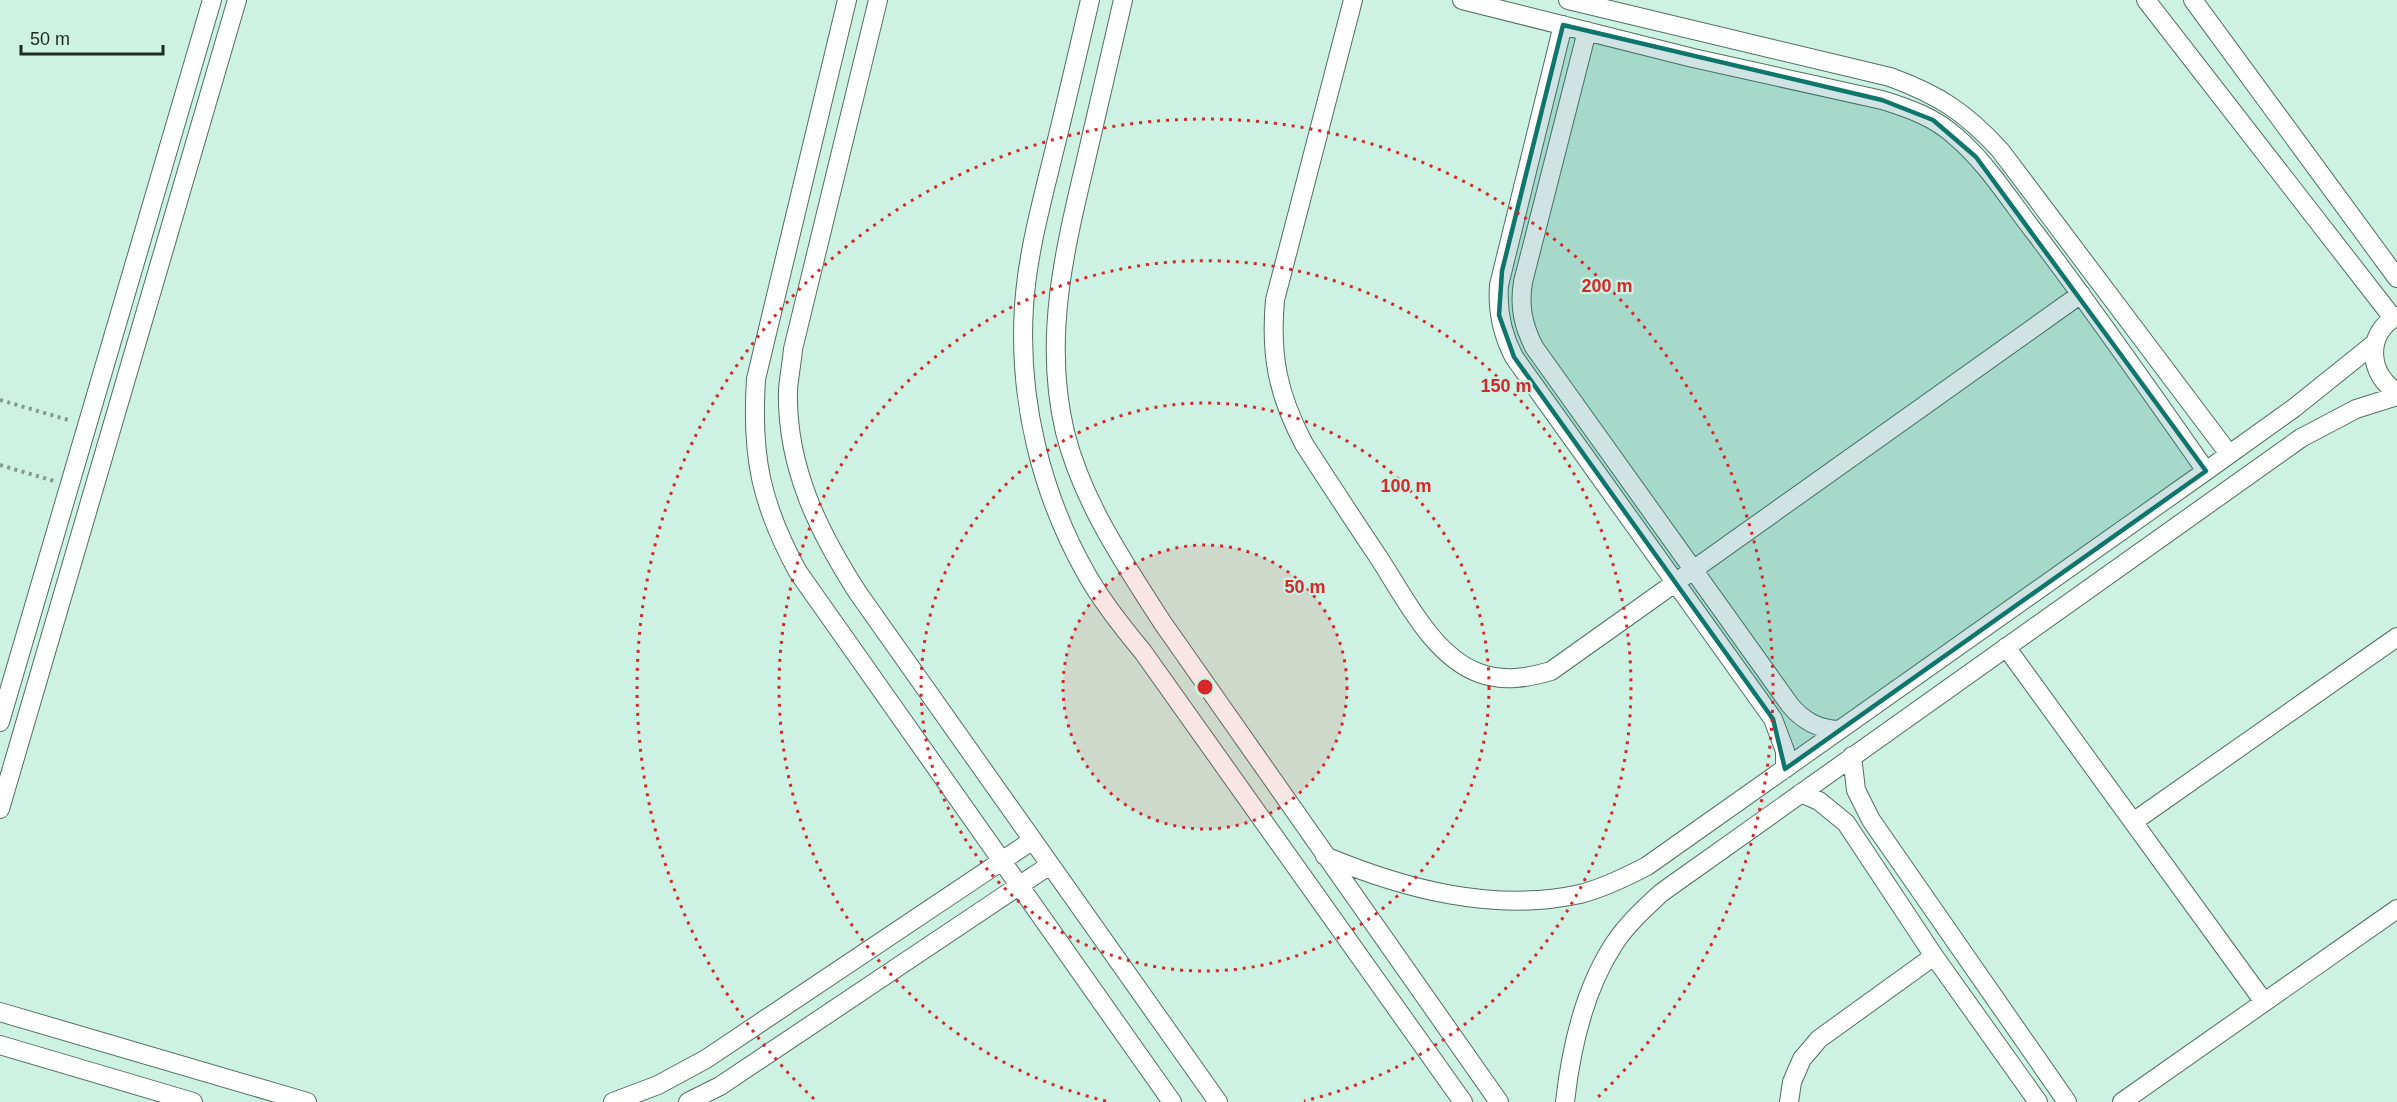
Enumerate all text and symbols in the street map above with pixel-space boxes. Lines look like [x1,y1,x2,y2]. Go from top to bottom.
scale bar [21,18,164,56]
text: 50 m [30,29,70,49]
text: 200 m [1581,276,1633,296]
text: 150 m [1480,376,1532,396]
text: 100 m [1380,476,1432,496]
text: 50 m [1284,577,1326,597]
centre of rings [1195,677,1215,697]

